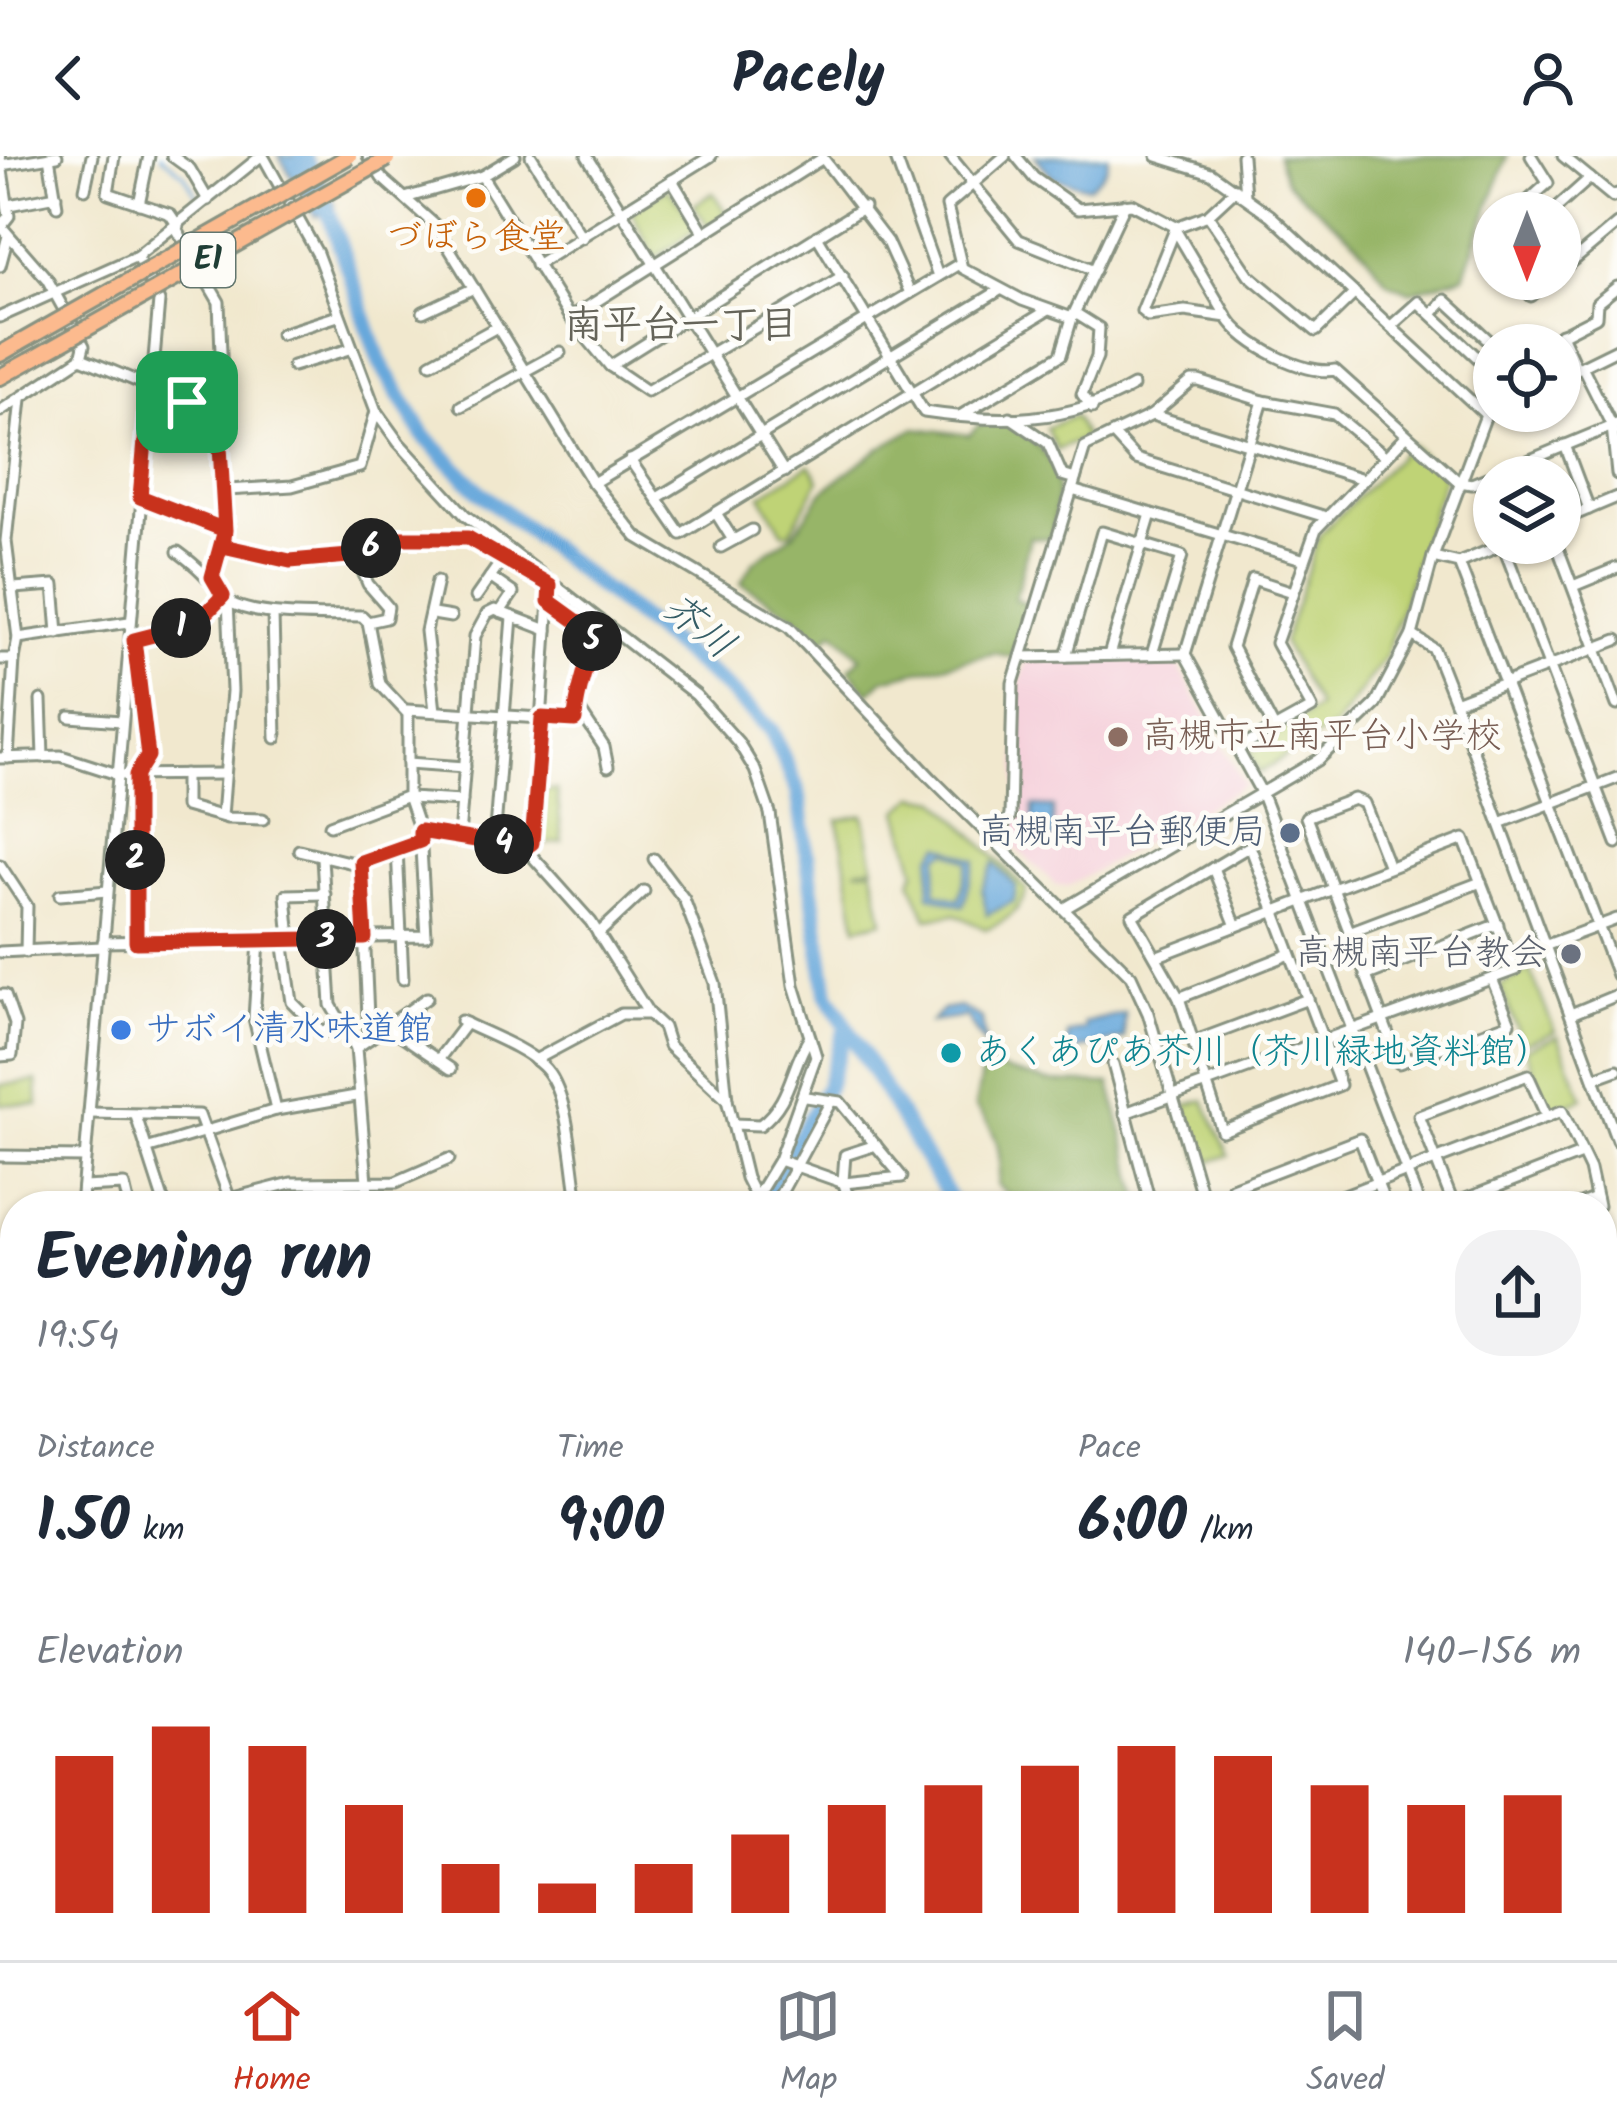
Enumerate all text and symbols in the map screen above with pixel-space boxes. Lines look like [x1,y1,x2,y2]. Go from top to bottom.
text: Pacely [732,35,885,121]
icon: back [36,45,102,111]
icon: person [1515,45,1581,111]
marker: づぼら食堂 [463,185,489,211]
north arrow [1473,192,1581,300]
map controls [1473,192,1581,564]
place label: づぼら食堂 [386,210,566,267]
road number: E1 [181,233,235,287]
district label: 南平台一丁目 [564,296,798,358]
button: locate [1473,324,1581,432]
pin [136,351,238,453]
icon: arrive [154,369,220,435]
button: layers [1473,456,1581,564]
pin: 6 [341,518,401,578]
text: 6 [362,521,380,574]
water label: 芥川 [648,579,748,677]
pin: 1 [151,598,211,658]
text: 1 [176,601,186,654]
pin: 5 [562,611,622,671]
text: 5 [584,614,600,667]
place label: 高槻市立南平台小学校 [1142,709,1502,766]
marker: 高槻市立南平台小学校 [1105,724,1131,750]
place label: 高槻南平台郵便局 [978,805,1266,862]
pin: 4 [474,814,534,874]
text: 4 [495,817,513,870]
marker: 高槻南平台郵便局 [1277,820,1303,846]
pin: 2 [105,830,165,890]
text: 2 [125,833,145,886]
pin: 3 [296,909,356,969]
text: 3 [317,912,335,965]
place label: 高槻南平台教会 [1295,926,1547,983]
marker: 高槻南平台教会 [1558,941,1584,967]
place label: サボイ清水味道館 [145,1002,433,1059]
marker: サボイ清水味道館 [108,1017,134,1043]
place label: あくあぴあ芥川（芥川緑地資料館） [975,1025,1551,1082]
marker: あくあぴあ芥川（芥川緑地資料館） [938,1040,964,1066]
text: Evening run [36,1209,372,1314]
button: share [1455,1230,1581,1356]
text: 19:54 [36,1307,119,1369]
text: Distance [36,1423,155,1476]
text: Time [557,1423,624,1476]
text: Pace [1078,1423,1141,1476]
text: 1.50 [36,1476,129,1572]
text: 9:00 [557,1476,664,1572]
text: 6:00 [1078,1476,1187,1572]
text: km [129,1505,184,1558]
text: /km [1187,1505,1254,1558]
text: Elevation [36,1623,184,1685]
text: 140–156 m [1402,1623,1581,1685]
tab: Home [232,1983,311,2108]
tab: Map [775,1983,841,2108]
tab: Saved [1306,1983,1385,2108]

